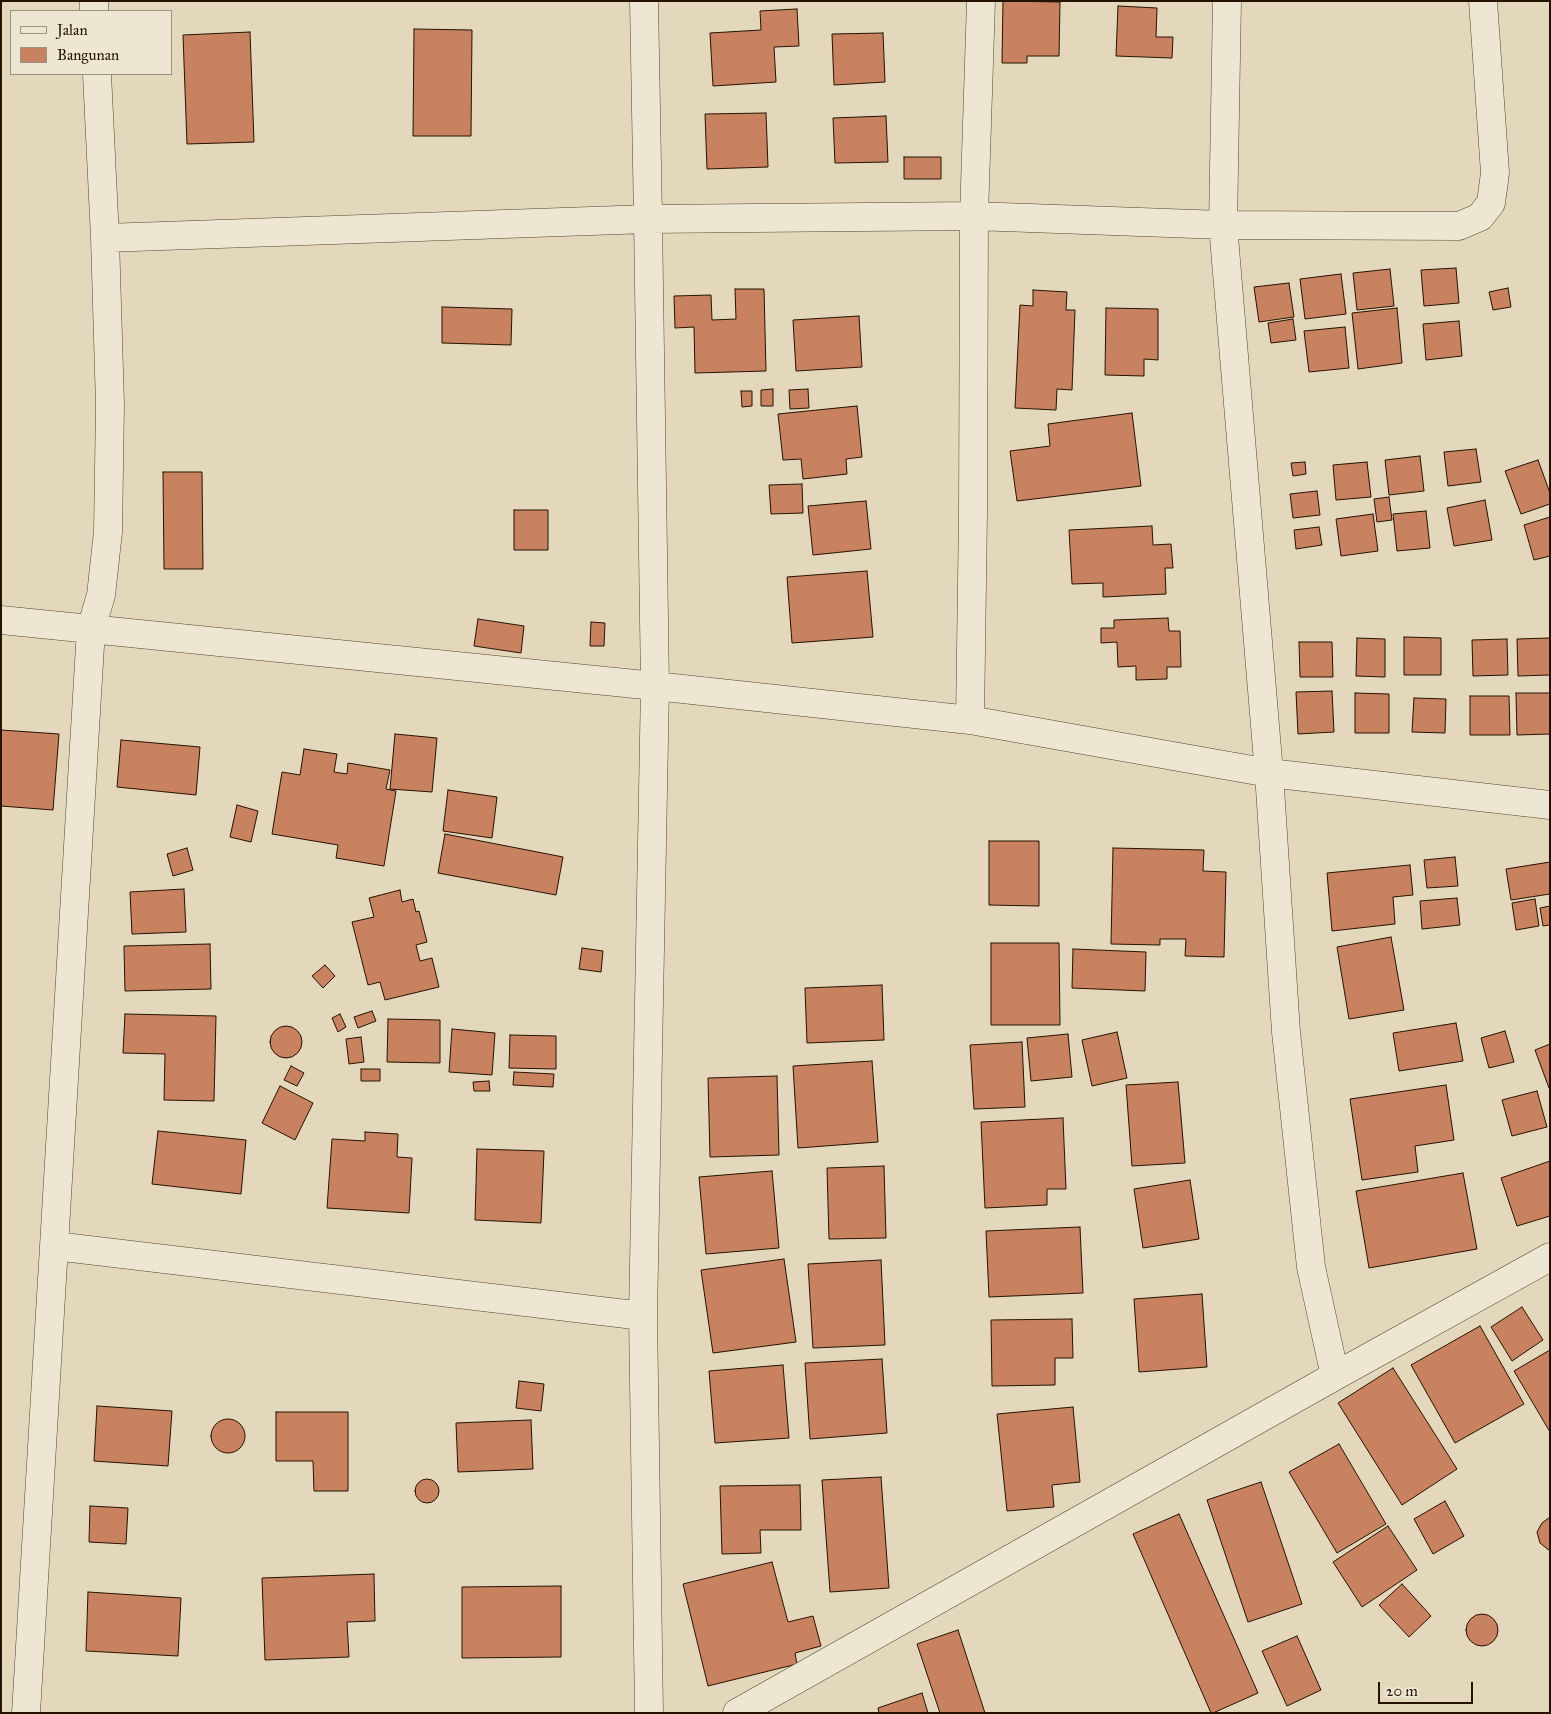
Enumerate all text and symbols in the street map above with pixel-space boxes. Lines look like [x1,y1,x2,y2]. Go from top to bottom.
legend [10,10,172,75]
text: Jalan [57,21,88,39]
text: Bangunan [57,46,119,64]
scale bar [1381,1672,1476,1704]
text: 20 m [1386,1682,1418,1700]

